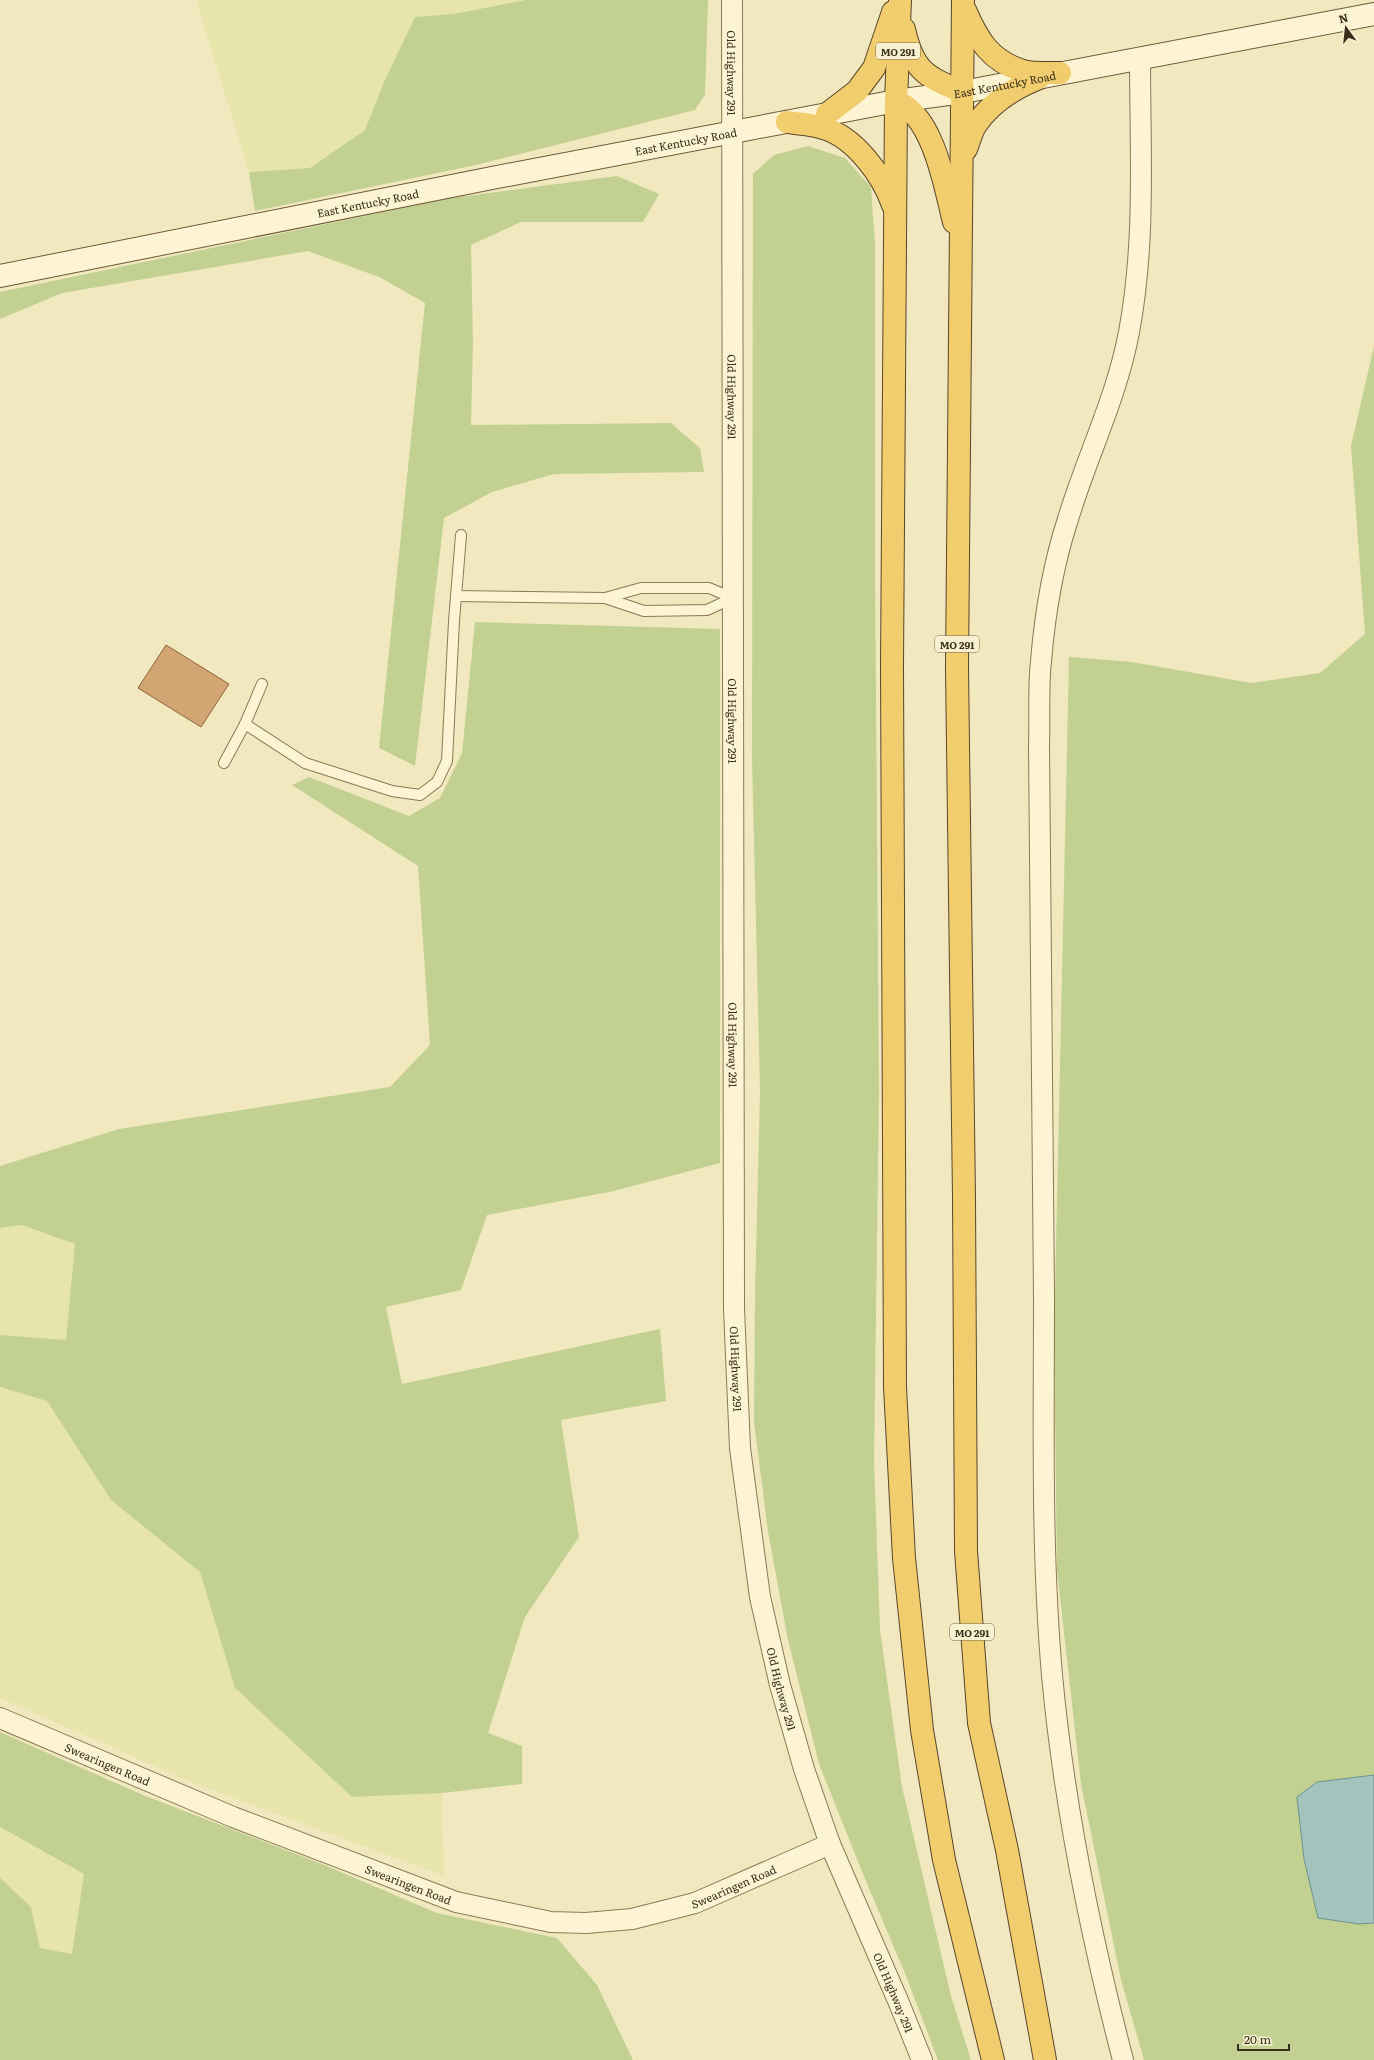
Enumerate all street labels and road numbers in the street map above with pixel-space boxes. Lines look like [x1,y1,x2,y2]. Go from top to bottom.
street label: Old Highway 291 [724,30,740,116]
road number: MO 291 [876,43,920,59]
street label: East Kentucky Road [953,67,1057,101]
street label: East Kentucky Road [633,123,739,159]
street label: East Kentucky Road [315,185,420,221]
street label: Old Highway 291 [725,354,741,440]
road number: MO 291 [935,636,979,652]
street label: Old Highway 291 [725,678,741,764]
street label: Old Highway 291 [726,1002,742,1088]
street label: Old Highway 291 [727,1326,746,1413]
road number: MO 291 [950,1624,994,1640]
street label: Old Highway 291 [764,1646,801,1733]
street label: Swearingen Road [63,1739,153,1789]
street label: Swearingen Road [363,1860,454,1908]
street label: Swearingen Road [689,1861,779,1912]
street label: Old Highway 291 [870,1950,918,2035]

